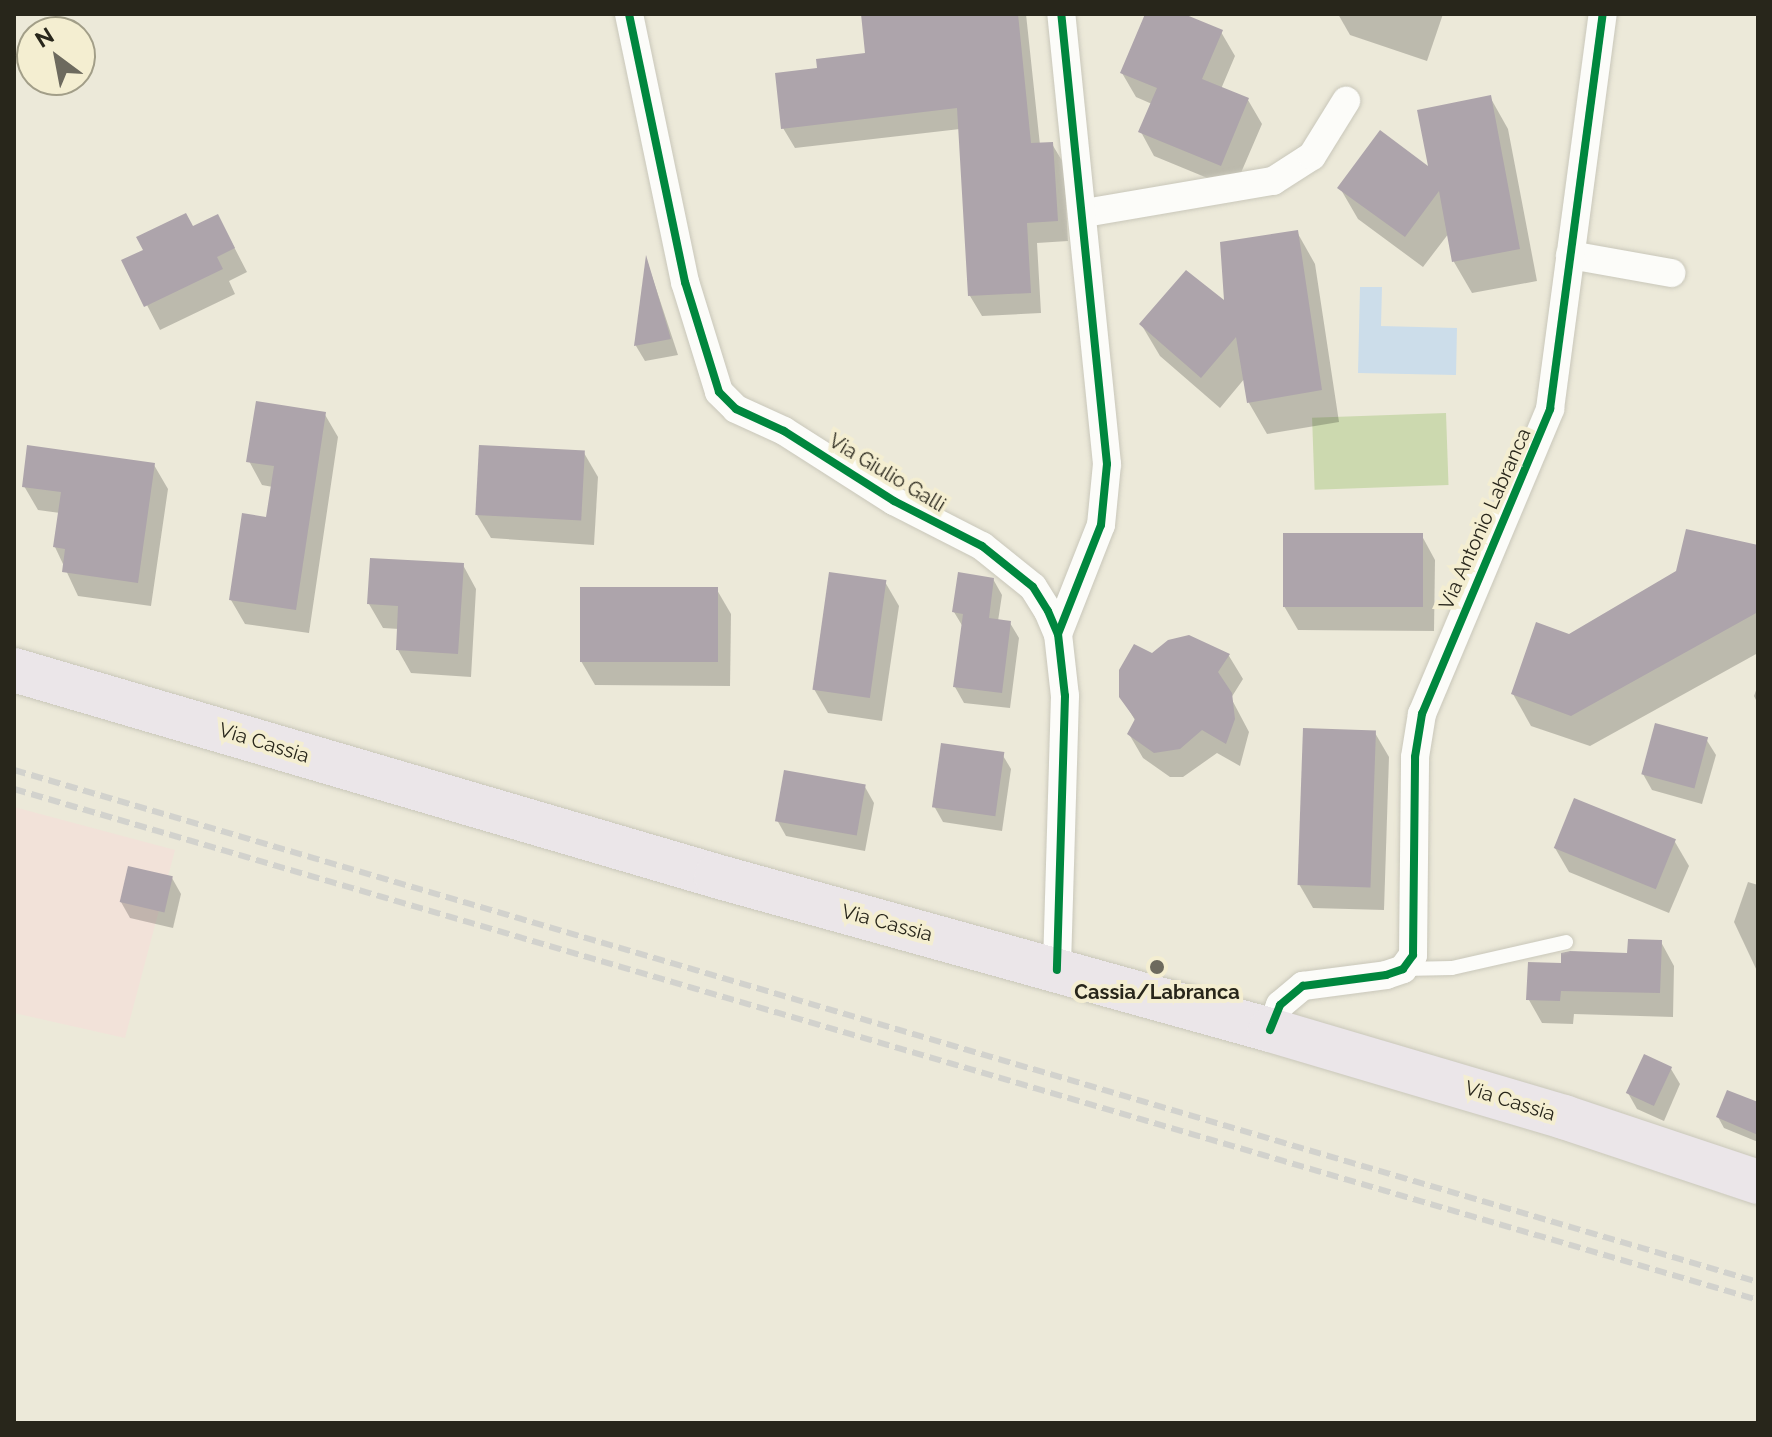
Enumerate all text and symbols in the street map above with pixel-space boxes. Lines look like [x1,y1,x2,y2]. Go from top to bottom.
north arrow [16,16,96,96]
text: N [30,22,58,53]
street label: Via Antonio Labranca [1434,424,1536,614]
street label: Via Giulio Galli [824,429,950,517]
street label: Via Cassia [216,718,312,768]
street label: Via Cassia [839,899,935,947]
marker: Cassia/Labranca [1148,958,1166,976]
place label: Cassia/Labranca [1074,980,1240,1004]
street label: Via Cassia [1462,1076,1558,1126]

